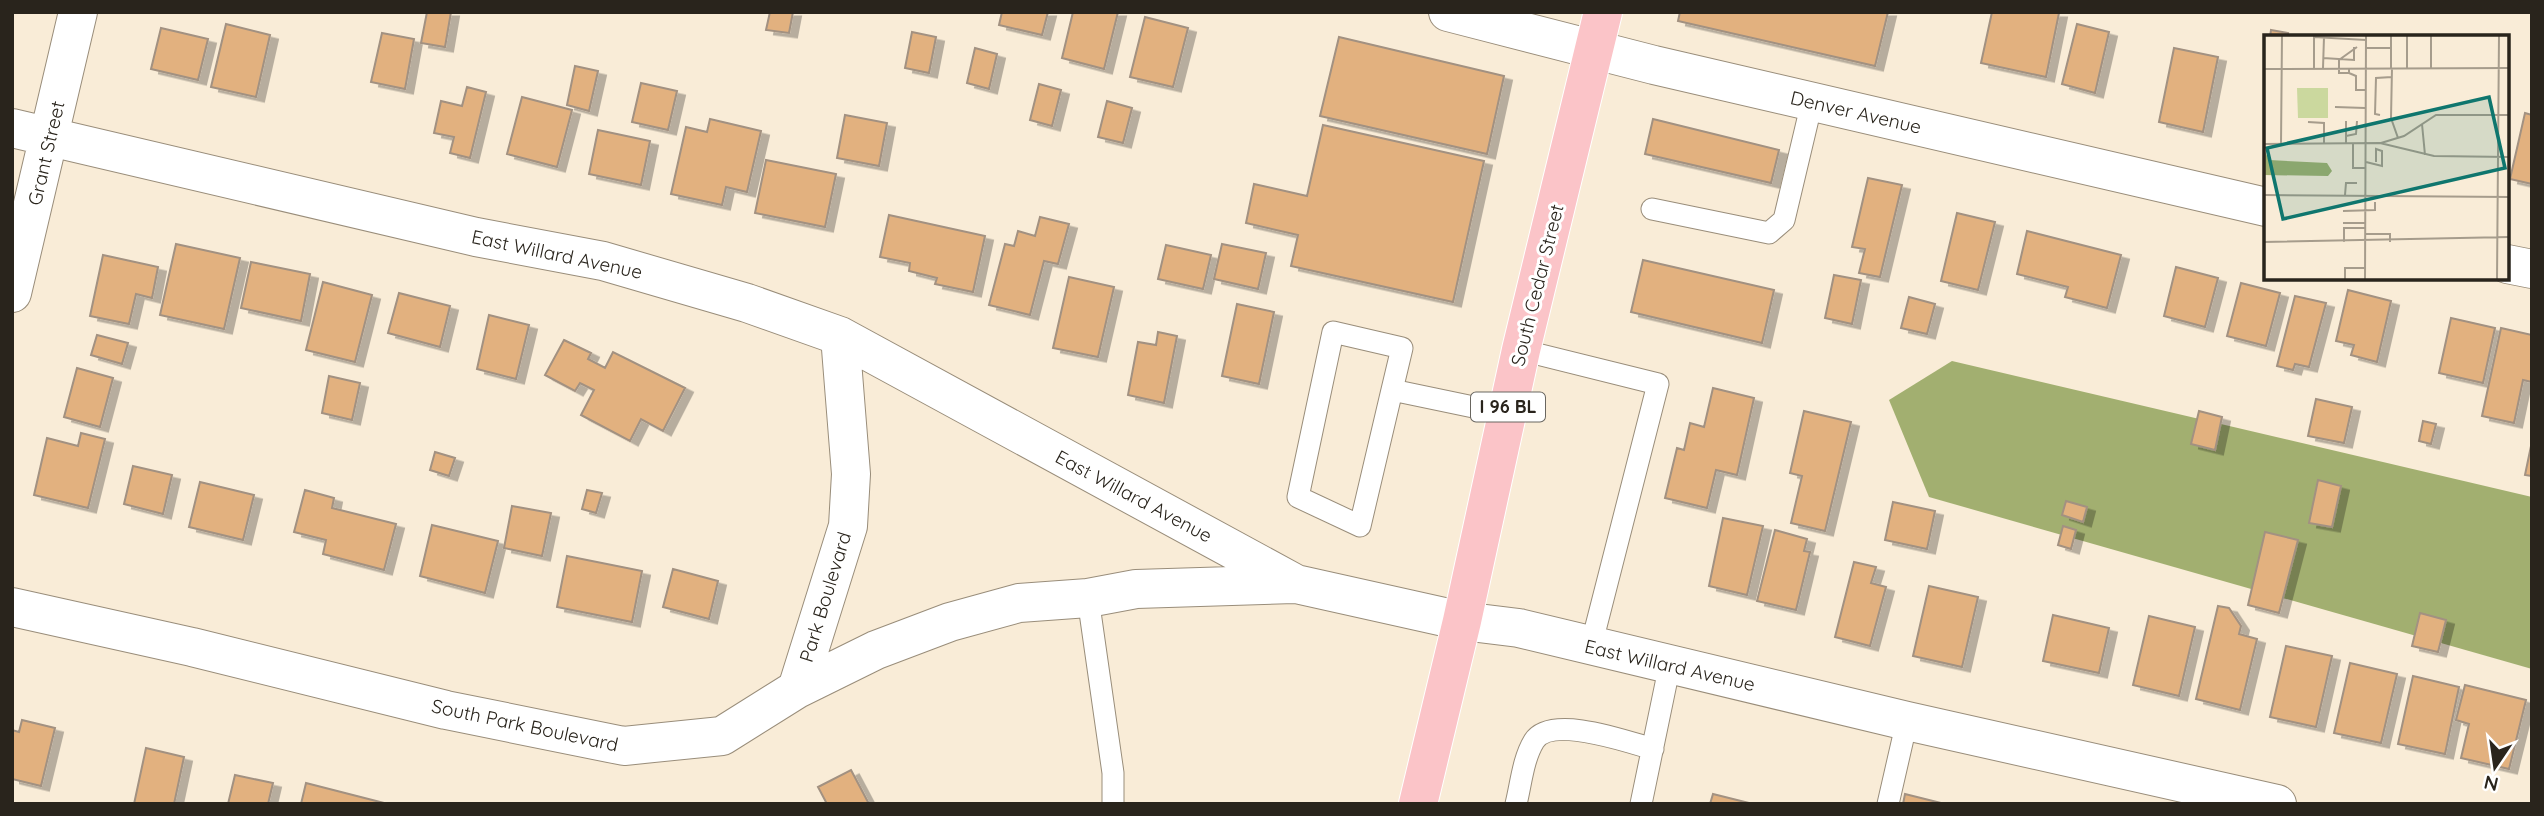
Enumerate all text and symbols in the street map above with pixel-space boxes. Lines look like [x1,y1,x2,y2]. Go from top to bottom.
inset map [2264,35,2509,280]
street label: Denver Avenue [1788,85,1924,139]
street label: Grant Street [22,98,70,208]
street label: South Cedar Street [1505,202,1569,368]
street label: East Willard Avenue [469,224,645,284]
road number: I 96 BL [1471,393,1545,422]
street label: East Willard Avenue [1052,445,1216,547]
street label: Park Boulevard [794,529,856,665]
street label: East Willard Avenue [1582,634,1758,696]
street label: South Park Boulevard [429,693,621,757]
north arrow [2460,732,2530,802]
text: N [2482,770,2501,797]

